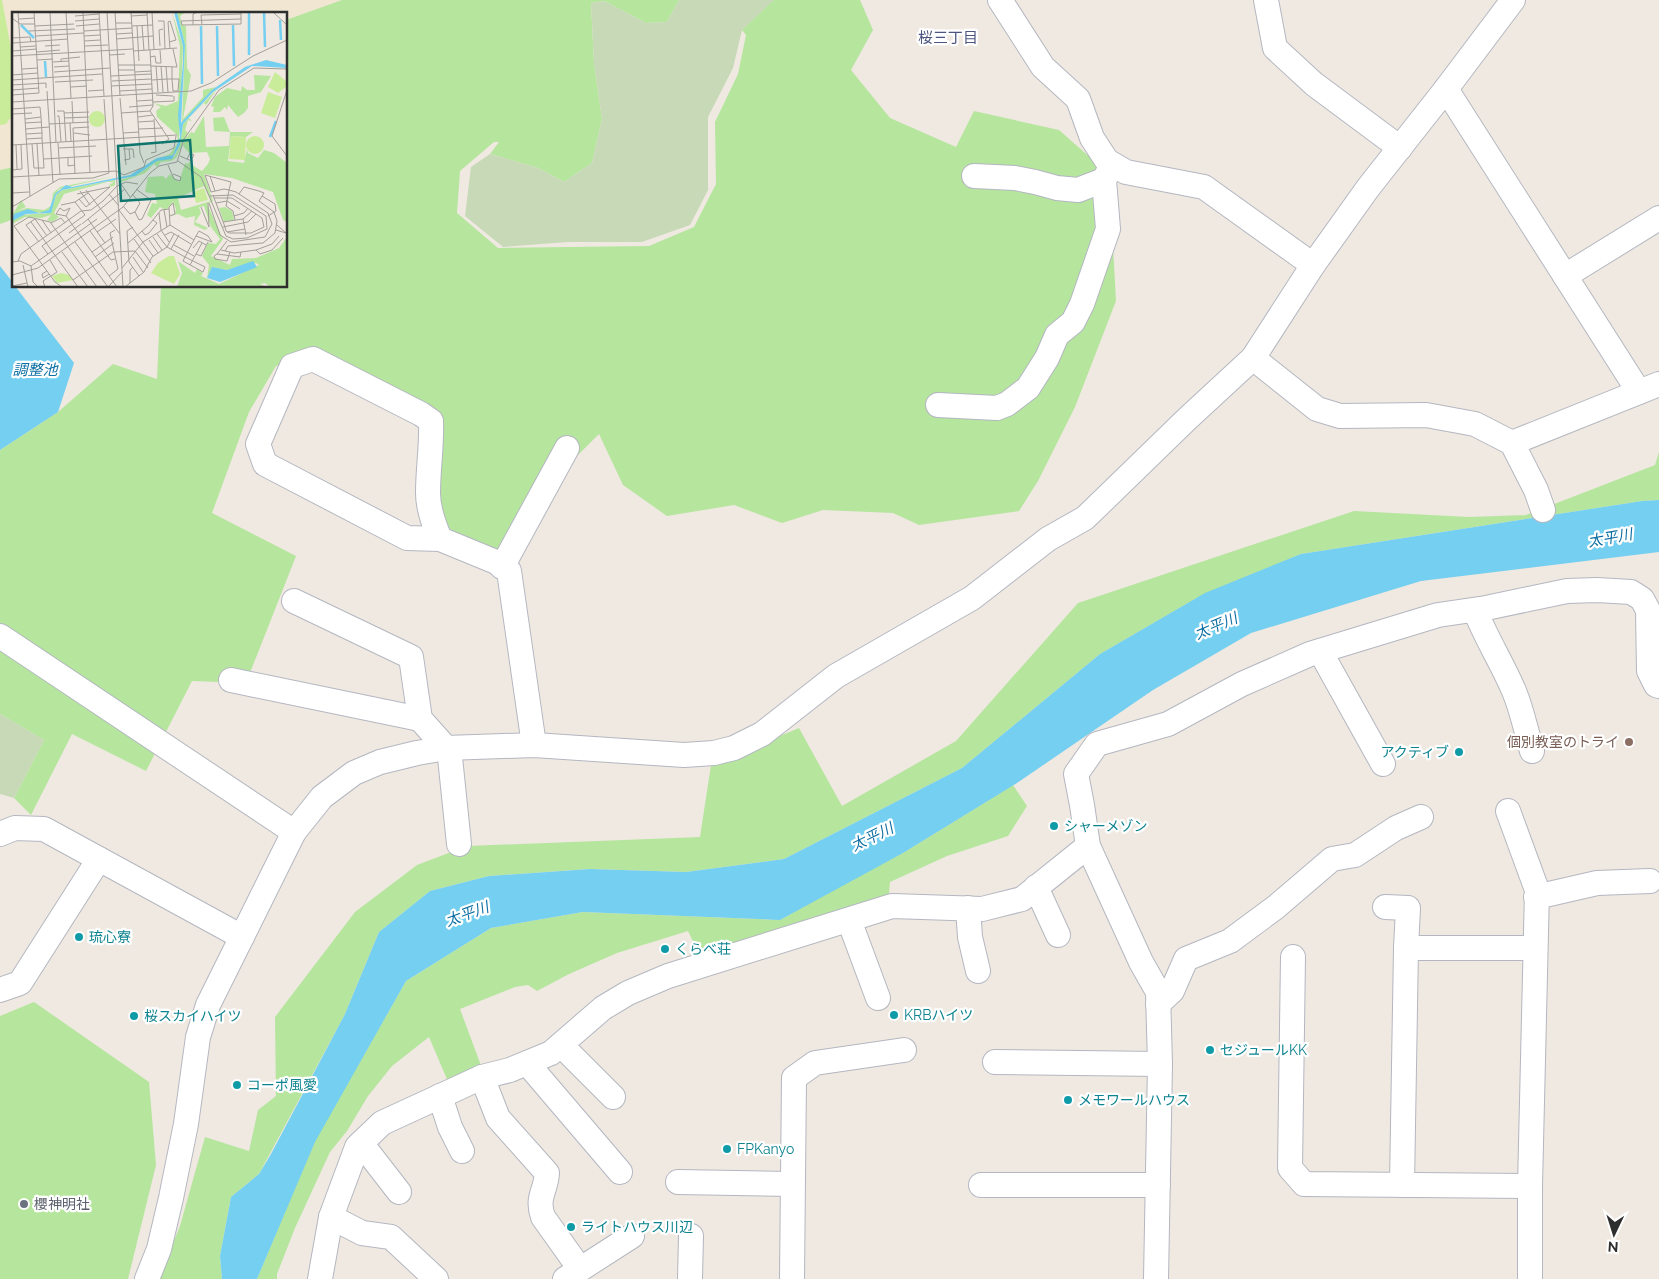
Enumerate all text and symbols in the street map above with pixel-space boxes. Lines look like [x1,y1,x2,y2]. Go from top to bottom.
inset map [12,12,288,288]
district label: 桜三丁目 [918,29,978,47]
water label: 調整池 [12,361,59,379]
water label: 太平川 [1586,525,1636,551]
water label: 太平川 [1192,608,1242,643]
place label: 個別教室のトライ [1507,734,1619,750]
marker: 個別教室のトライ [1623,736,1635,748]
place label: アクティブ [1381,744,1449,760]
marker: アクティブ [1453,746,1465,758]
water label: 太平川 [848,818,898,855]
place label: シャーメゾン [1064,818,1147,834]
marker: シャーメゾン [1048,820,1060,832]
water label: 太平川 [443,897,493,930]
place label: 琉心寮 [89,929,131,945]
marker: 琉心寮 [73,931,85,943]
place label: くらべ荘 [675,941,731,957]
marker: くらべ荘 [659,943,671,955]
place label: KRBハイツ [904,1007,973,1023]
place label: 桜スカイハイツ [144,1008,241,1024]
marker: KRBハイツ [888,1009,900,1021]
marker: 桜スカイハイツ [128,1010,140,1022]
place label: セジュールKK [1220,1042,1307,1058]
marker: セジュールKK [1204,1044,1216,1056]
place label: コーポ風愛 [247,1077,317,1093]
marker: コーポ風愛 [231,1079,243,1091]
place label: メモワールハウス [1078,1092,1190,1108]
marker: メモワールハウス [1062,1094,1074,1106]
place label: FPKanyo [737,1141,794,1157]
marker: FPKanyo [721,1143,733,1155]
place label: 櫻神明社 [34,1196,90,1212]
marker: 櫻神明社 [18,1198,30,1210]
north arrow [1589,1209,1639,1259]
place label: ライトハウス川辺 [581,1219,693,1235]
marker: ライトハウス川辺 [565,1221,577,1233]
text: N [1607,1239,1619,1255]

